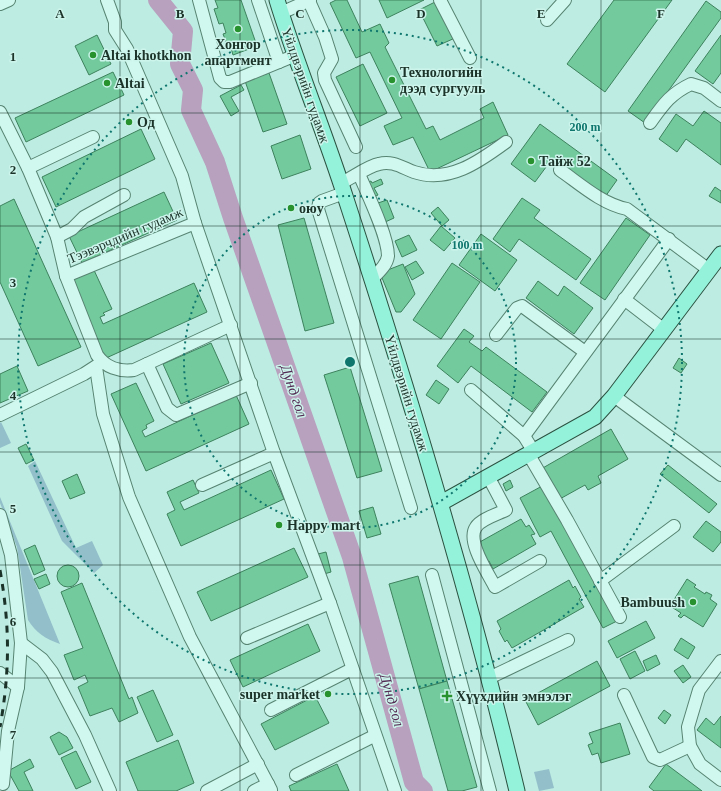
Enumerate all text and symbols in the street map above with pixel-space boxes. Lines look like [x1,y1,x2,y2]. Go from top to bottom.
text: A [55,6,65,21]
text: B [176,6,185,21]
text: C [295,6,305,21]
text: D [416,6,426,21]
text: E [537,6,545,21]
text: F [657,6,665,21]
marker: Хонгор апартмент [233,24,243,34]
street label: Yйлдвэрийн гудамж [279,25,332,145]
place label: Хонгор апартмент [204,37,272,68]
place label: Altai khotkhon [101,48,192,63]
text: 1 [10,49,16,64]
marker: Altai khotkhon [88,50,98,60]
place label: Технологийн дээд сургууль [400,65,486,96]
marker: Технологийн дээд сургууль [387,75,397,85]
place label: Altai [115,76,145,91]
marker: Altai [102,78,112,88]
place label: Од [137,115,155,130]
marker: Од [124,117,134,127]
text: 200 m [570,120,601,134]
place label: Тайж 52 [539,154,591,169]
marker: Тайж 52 [526,156,536,166]
text: 2 [10,162,16,177]
place label: оюу [299,201,324,216]
marker: оюу [286,203,296,213]
street label: Тээвэрчдийн гудамж [65,204,185,267]
text: 100 m [452,238,483,252]
text: 3 [10,275,17,290]
street label: Yйлдвэрийн гудамж [382,333,431,454]
centre of rings [343,355,357,369]
water label: Дунд гол [277,361,311,420]
text: 4 [10,388,17,403]
text: 5 [10,501,17,516]
place label: Happy mart [287,518,361,533]
marker: Happy mart [274,520,284,530]
place label: Bambuush [620,595,685,610]
marker: Bambuush [688,597,698,607]
text: 6 [10,614,17,629]
water label: Дунд гол [376,670,407,729]
place label: super market [240,687,320,702]
marker: super market [323,689,333,699]
place label: Хүүхдийн эмнэлэг [456,689,571,704]
marker: Хүүхдийн эмнэлэг [441,690,453,702]
text: 7 [10,727,17,742]

